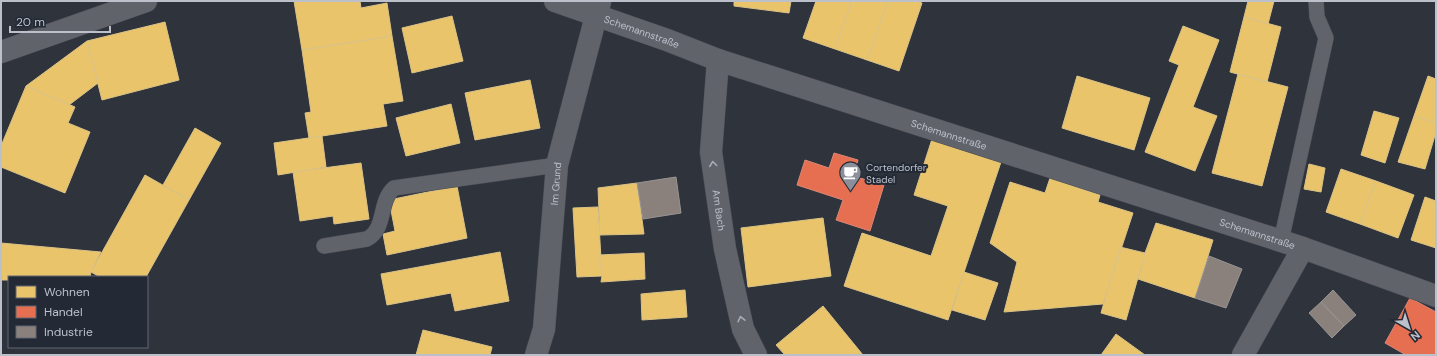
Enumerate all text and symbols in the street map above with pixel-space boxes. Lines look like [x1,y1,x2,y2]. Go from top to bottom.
scale bar [10,8,110,34]
street label: Schemannstraße [602,12,682,51]
text: 20 m [16,14,45,30]
street label: Schemannstraße [909,116,989,153]
cafe icon: Cortendorfer Stadel [838,160,864,193]
one-way arrow [709,161,718,167]
place label: Cortendorfer Stadel [866,161,927,186]
street label: Im Grund [547,162,564,206]
street label: Am Bach [710,189,729,232]
street label: Schemannstraße [1218,215,1297,252]
legend [8,276,148,348]
text: Wohnen [44,284,90,300]
text: Handel [44,304,83,320]
north arrow [1389,308,1429,348]
one-way arrow [737,316,745,323]
text: Industrie [44,324,93,340]
text: N [1408,328,1423,344]

